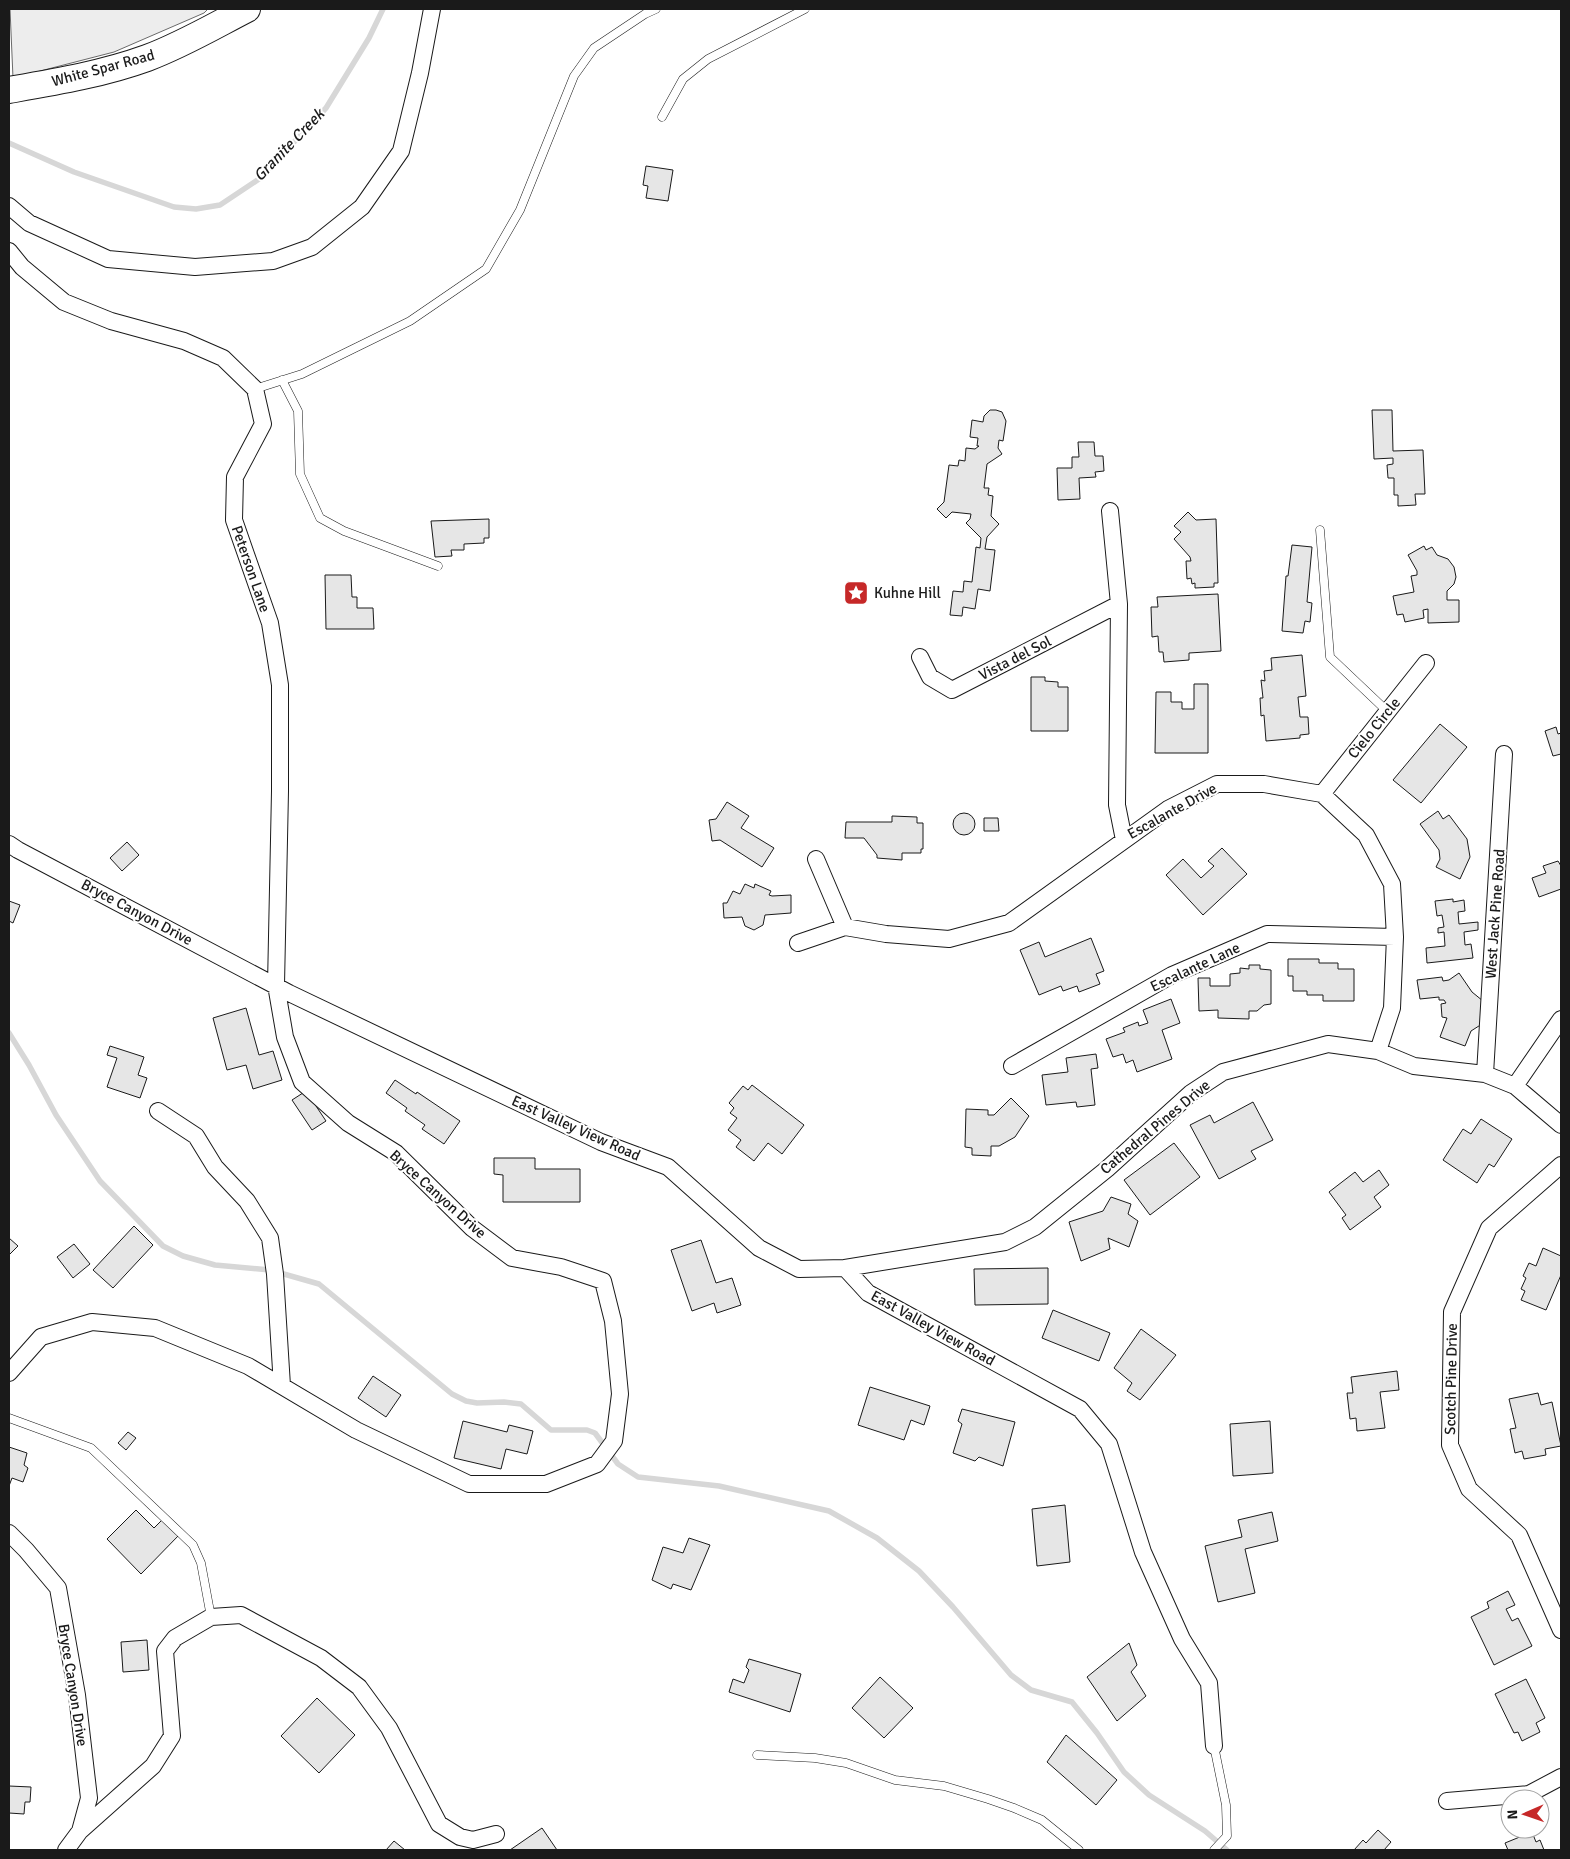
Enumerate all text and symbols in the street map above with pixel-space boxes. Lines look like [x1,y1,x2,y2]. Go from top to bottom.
street label: White Spar Road [50,46,156,90]
water label: Granite Creek [249,103,330,186]
street label: Peterson Lane [228,523,274,615]
place icon: Kuhne Hill [843,580,869,606]
place label: Kuhne Hill [874,584,941,602]
street label: Vista del Sol [976,632,1054,684]
street label: Cielo Circle [1344,694,1404,762]
street label: Escalante Drive [1124,779,1220,843]
street label: West Jack Pine Road [1481,848,1509,980]
street label: Bryce Canyon Drive [78,875,196,949]
street label: Escalante Lane [1147,938,1243,996]
street label: Cathedral Pines Drive [1096,1076,1214,1178]
street label: East Valley View Road [509,1091,643,1165]
street label: Bryce Canyon Drive [386,1146,490,1242]
street label: East Valley View Road [868,1286,998,1370]
street label: Scotch Pine Drive [1441,1323,1461,1435]
street label: Bryce Canyon Drive [54,1623,92,1747]
north arrow [1500,1789,1550,1839]
text: N [1504,1809,1521,1820]

